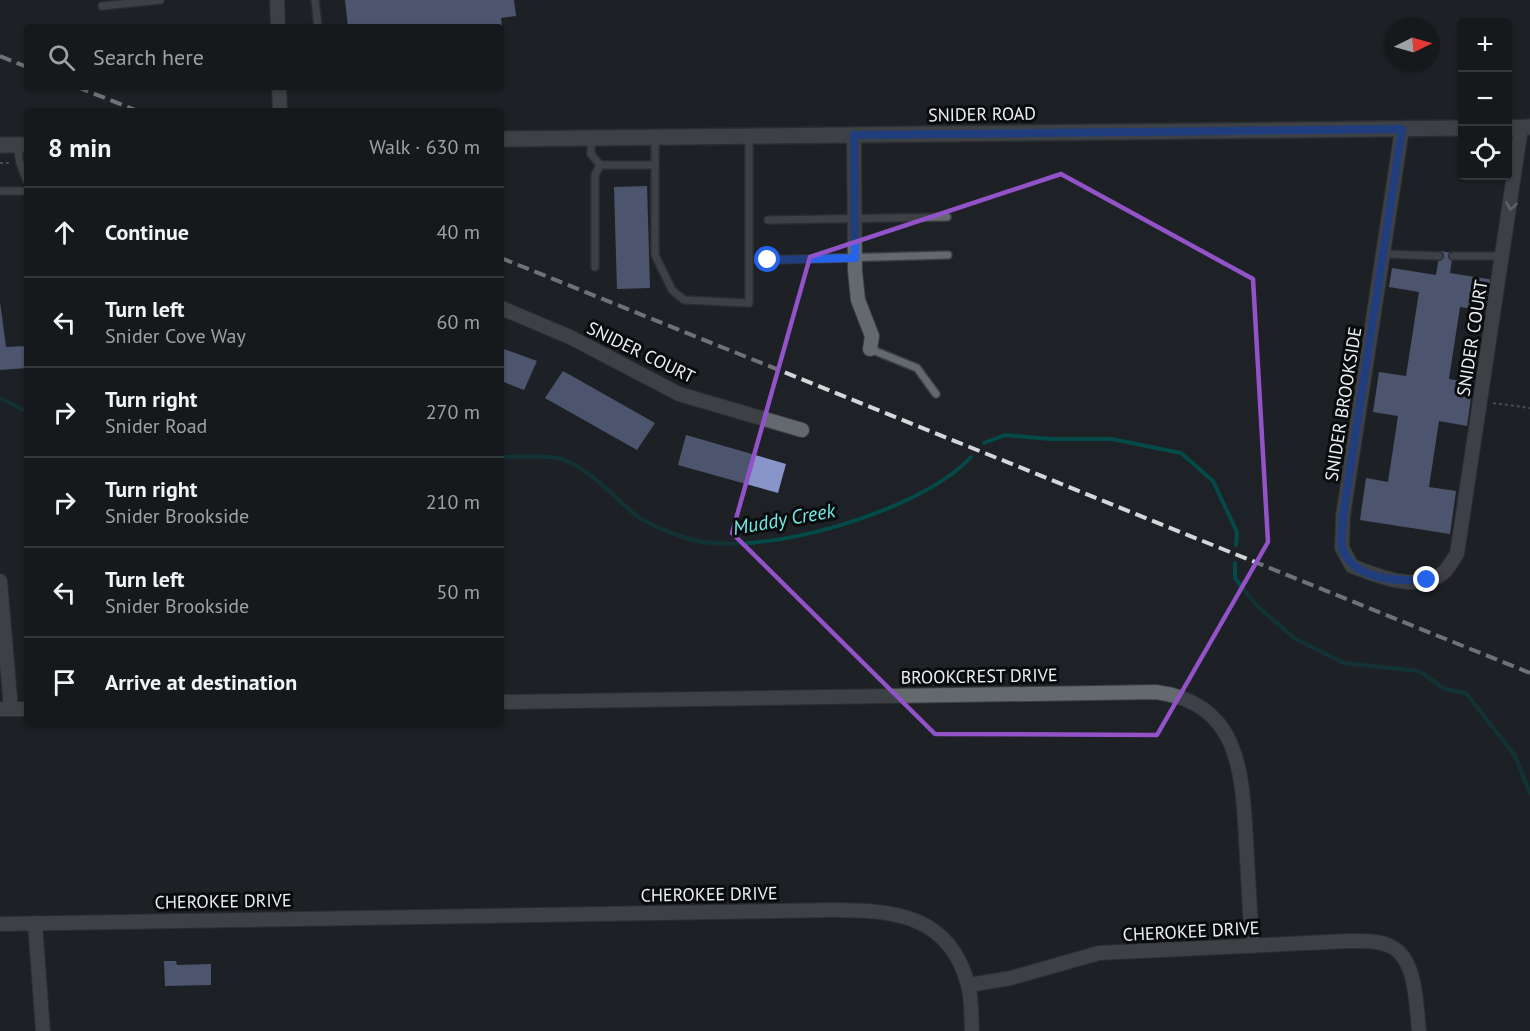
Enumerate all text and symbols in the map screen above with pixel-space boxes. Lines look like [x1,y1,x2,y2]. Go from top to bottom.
north arrow [1386,18,1440,72]
map controls [1458,18,1512,180]
button: + [1458,18,1512,72]
search box [24,24,504,90]
icon: search [45,41,78,74]
text: Search here [93,43,204,71]
button: − [1458,72,1512,126]
street label: SNIDER ROAD [928,102,1036,126]
button: locate [1458,126,1512,180]
text: 8 min [48,131,111,164]
text: Walk · 630 m [369,134,480,160]
one-way arrow [1505,202,1517,211]
icon: ahead [48,216,81,249]
text: Continue [105,218,189,246]
text: 40 m [437,219,480,245]
route start [754,246,780,272]
street label: SNIDER COURT [1451,278,1493,398]
text: Turn left [105,295,185,323]
icon: left [48,306,81,339]
text: 60 m [437,309,480,335]
street label: SNIDER COURT [583,316,699,388]
text: Snider Cove Way [105,323,246,349]
street label: SNIDER BROOKSIDE [1319,325,1367,483]
text: Turn right [105,385,197,413]
icon: right [48,396,81,429]
text: 270 m [426,399,480,425]
text: Snider Road [105,413,207,439]
text: Turn right [105,475,197,503]
icon: right [48,486,81,519]
text: 210 m [426,489,480,515]
water label: Muddy Creek [731,497,838,541]
text: Snider Brookside [105,503,249,529]
text: Turn left [105,565,185,593]
route end [1413,566,1439,592]
icon: left [48,576,81,609]
text: 50 m [437,579,480,605]
text: Snider Brookside [105,593,249,619]
street label: BROOKCREST DRIVE [900,663,1058,689]
icon: arrive [48,666,81,699]
text: Arrive at destination [105,668,297,696]
street label: CHEROKEE DRIVE [640,881,778,907]
street label: CHEROKEE DRIVE [154,888,292,914]
street label: CHEROKEE DRIVE [1122,916,1260,946]

